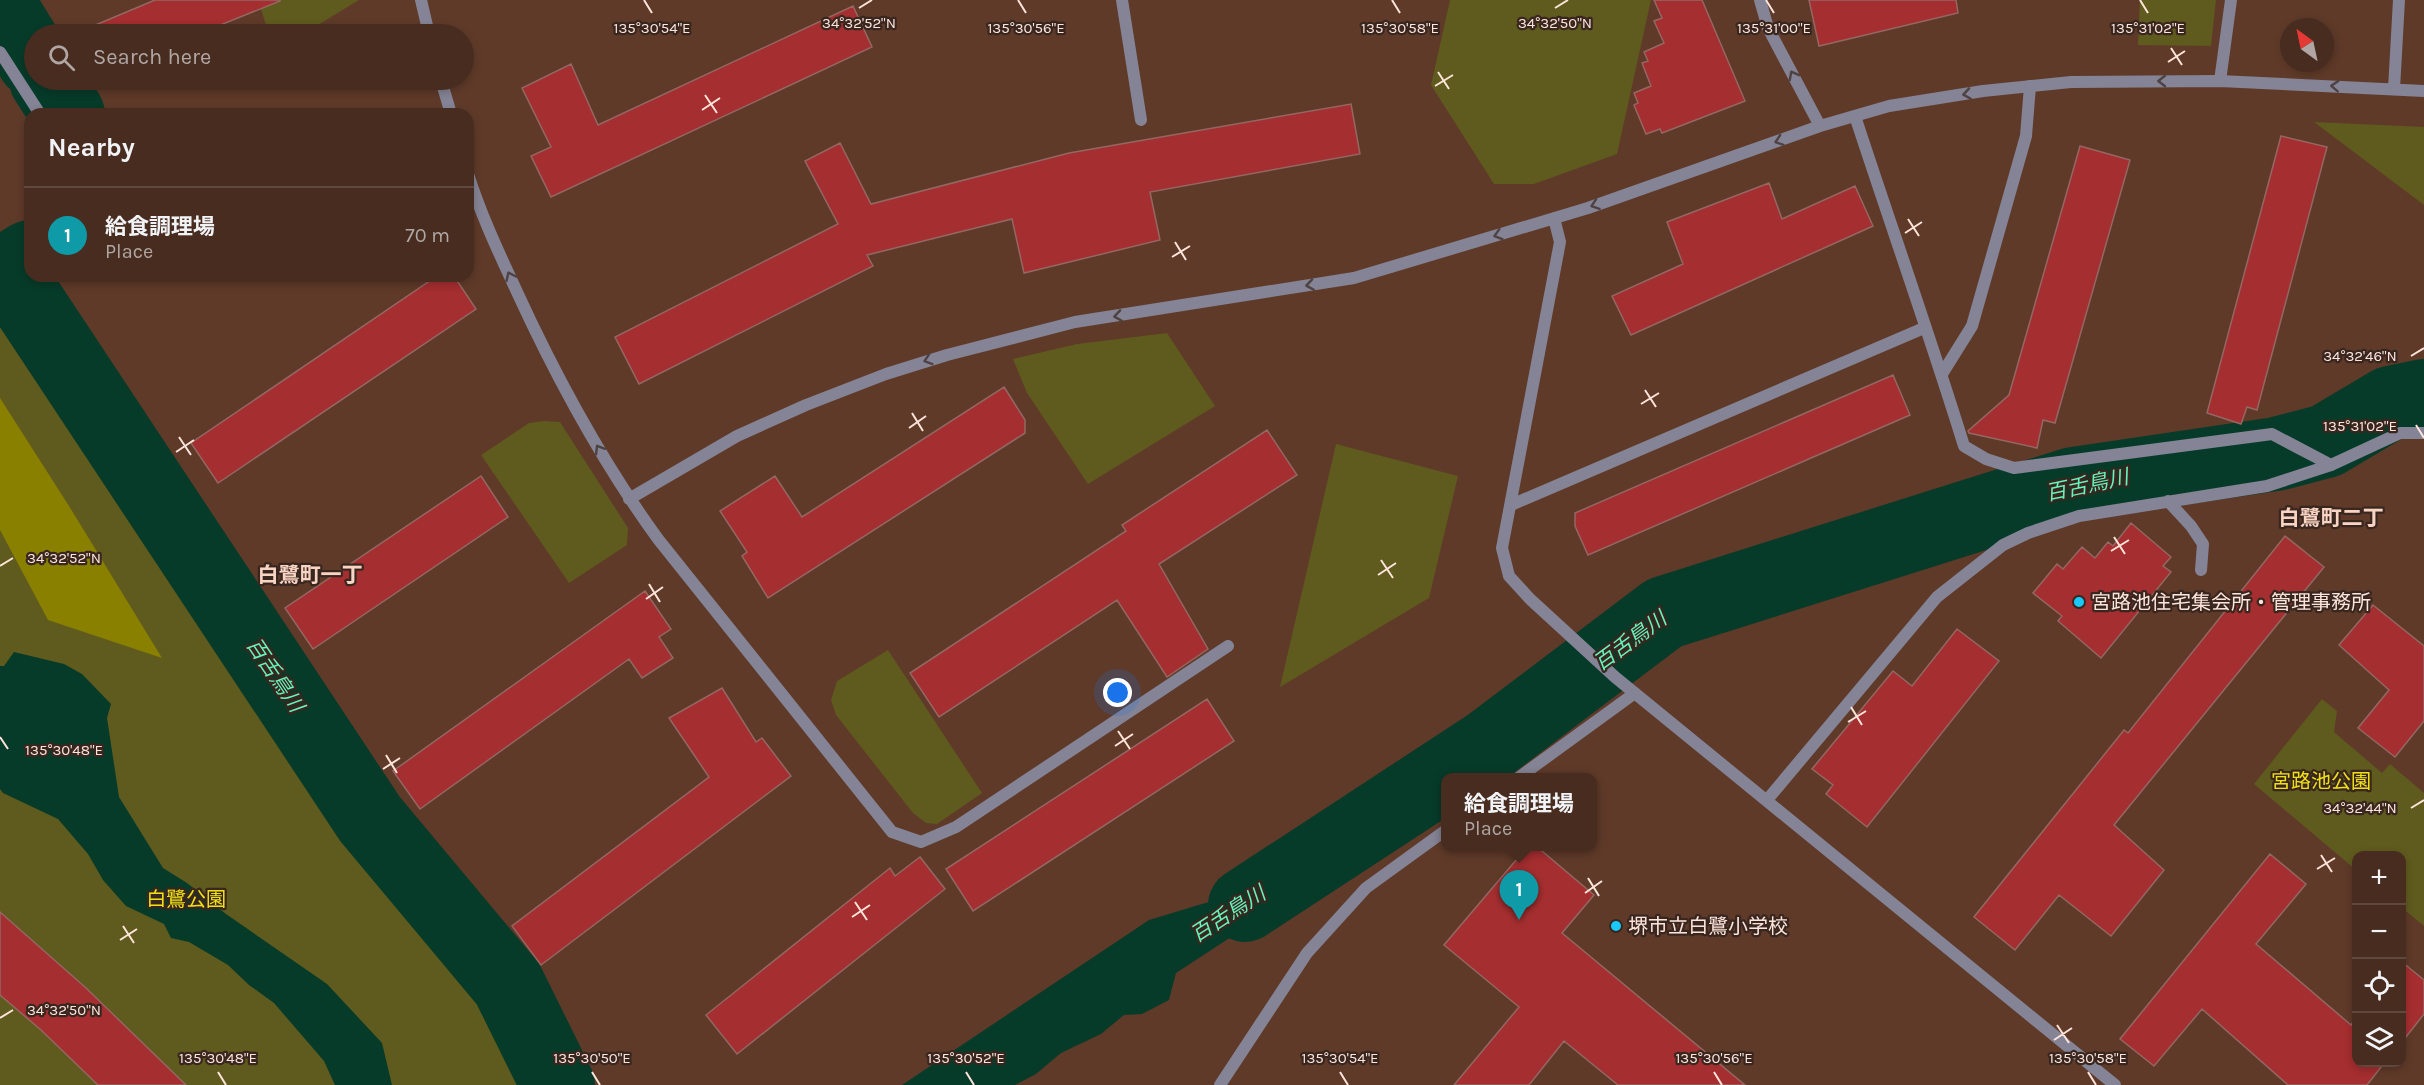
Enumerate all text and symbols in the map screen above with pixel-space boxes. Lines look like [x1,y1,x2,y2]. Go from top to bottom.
text: 34°32'52"N [822,14,896,32]
text: 34°32'50"N [1518,14,1592,32]
north arrow [2280,18,2334,72]
text: 135°30'54"E [613,19,691,37]
text: 135°30'56"E [987,19,1065,37]
text: 135°30'58"E [1361,19,1439,37]
text: 135°31'00"E [1737,19,1811,37]
text: 135°31'02"E [2111,19,2185,37]
search box [24,24,474,90]
icon: search [45,41,78,74]
text: Search here [93,44,211,70]
one-way arrow [1789,70,1800,81]
one-way arrow [2157,75,2166,87]
one-way arrow [2331,80,2340,93]
one-way arrow [1963,87,1973,100]
text: Nearby [48,132,135,163]
one-way arrow [1774,134,1785,146]
one-way arrow [1590,198,1601,211]
text: 給食調理場 [105,214,215,240]
text: 1 [64,224,71,247]
text: 70 m [405,224,450,247]
one-way arrow [1493,228,1504,240]
text: Place [105,240,153,263]
one-way arrow [505,271,517,282]
one-way arrow [1306,278,1316,291]
one-way arrow [1113,309,1123,322]
text: 34°32'46"N [2323,347,2397,365]
one-way arrow [923,353,934,366]
text: 135°31'02"E [2323,417,2397,435]
one-way arrow [595,445,606,455]
water label: 百舌鳥川 [2043,464,2133,505]
district label: 白鷺町二丁 [2279,506,2384,530]
text: 34°32'52"N [27,549,101,567]
district label: 白鷺町一丁 [258,563,363,587]
place label: 宮路池住宅集会所・管理事務所 [2091,591,2371,614]
marker: 宮路池住宅集会所・管理事務所 [2072,595,2086,609]
water label: 百舌鳥川 [1589,605,1673,675]
water label: 百舌鳥川 [242,633,310,718]
your location [1103,678,1132,707]
text: 135°30'48"E [25,741,103,759]
park label: 宮路池公園 [2271,770,2371,793]
popup [1441,773,1597,851]
text: 給食調理場 [1464,791,1574,817]
text: 34°32'44"N [2323,799,2397,817]
text: Place [1464,817,1512,840]
map controls [2352,851,2406,1067]
button: + [2352,851,2406,905]
pin: 1 [1500,870,1538,920]
water label: 百舌鳥川 [1186,880,1271,947]
park label: 白鷺公園 [146,888,226,911]
button: − [2352,905,2406,959]
place label: 堺市立白鷺小学校 [1628,915,1788,938]
marker: 堺市立白鷺小学校 [1609,919,1623,933]
button: locate [2352,959,2406,1013]
text: 34°32'50"N [27,1001,101,1019]
button: layers [2352,1013,2406,1067]
text: 135°30'48"E [179,1049,257,1067]
text: 135°30'50"E [553,1049,631,1067]
text: 135°30'52"E [927,1049,1005,1067]
text: 135°30'54"E [1301,1049,1379,1067]
text: 135°30'56"E [1675,1049,1753,1067]
text: 135°30'58"E [2049,1049,2127,1067]

